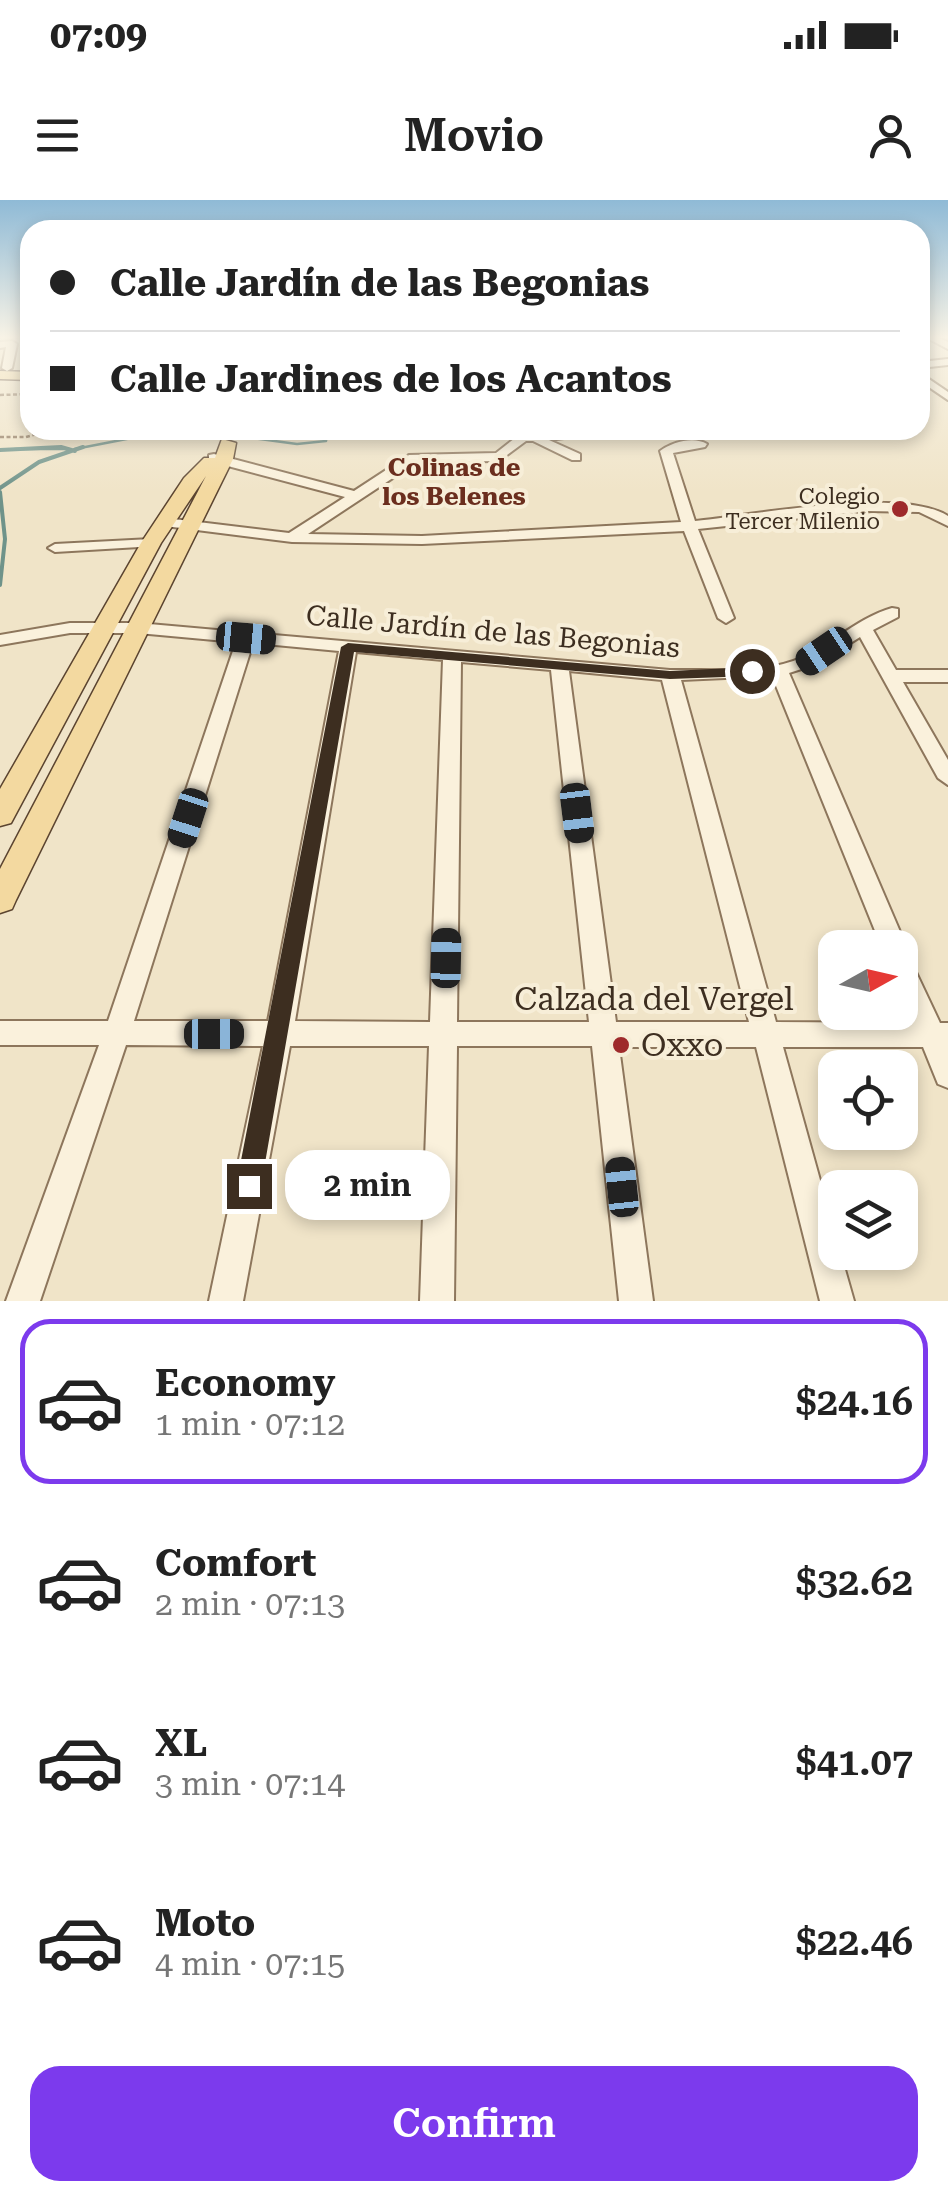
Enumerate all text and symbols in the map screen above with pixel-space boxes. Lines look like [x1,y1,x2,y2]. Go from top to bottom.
text: 07:09 [50,13,147,57]
icon: menu [30,108,85,163]
icon: person [863,108,918,163]
text: Movio [404,109,544,162]
text: Calle Jardín de las Begonias [110,261,649,305]
text: Calle Jardines de los Acantos [110,357,672,401]
district label: Colinas de los Belenes [382,453,526,511]
place label: Colegio Tercer Milenio [725,484,880,534]
marker: Colegio Tercer Milenio [889,498,911,520]
street label: Calle Jardín de las Begonias [305,599,681,664]
car [215,620,277,656]
car [791,622,857,680]
route start [730,649,775,694]
car [558,781,596,845]
car [164,785,212,851]
car [430,928,462,988]
north arrow [818,930,918,1030]
map controls [818,930,918,1270]
street label: Calzada del Vergel [514,980,794,1018]
car [184,1019,244,1049]
place label: Oxxo [641,1026,723,1064]
marker: Oxxo [610,1034,632,1056]
button: locate [818,1050,918,1150]
callout: 2 min [284,1151,449,1221]
car [604,1156,640,1218]
route end [227,1164,272,1209]
text: 2 min [323,1166,412,1204]
button: layers [818,1170,918,1270]
icon: car [35,1357,125,1447]
text: Economy [155,1361,335,1405]
text: $24.16 [795,1380,913,1424]
text: 1 min · 07:12 [155,1405,345,1443]
icon: car [35,1537,125,1627]
text: Comfort [155,1541,316,1585]
text: $32.62 [795,1560,913,1604]
text: 2 min · 07:13 [155,1585,345,1623]
icon: car [35,1717,125,1807]
text: XL [155,1721,207,1765]
text: $41.07 [795,1740,913,1784]
text: 3 min · 07:14 [155,1765,345,1803]
icon: car [35,1897,125,1987]
text: Moto [155,1901,255,1945]
text: $22.46 [795,1920,913,1964]
text: 4 min · 07:15 [155,1945,345,1983]
button: Confirm [30,2066,918,2181]

